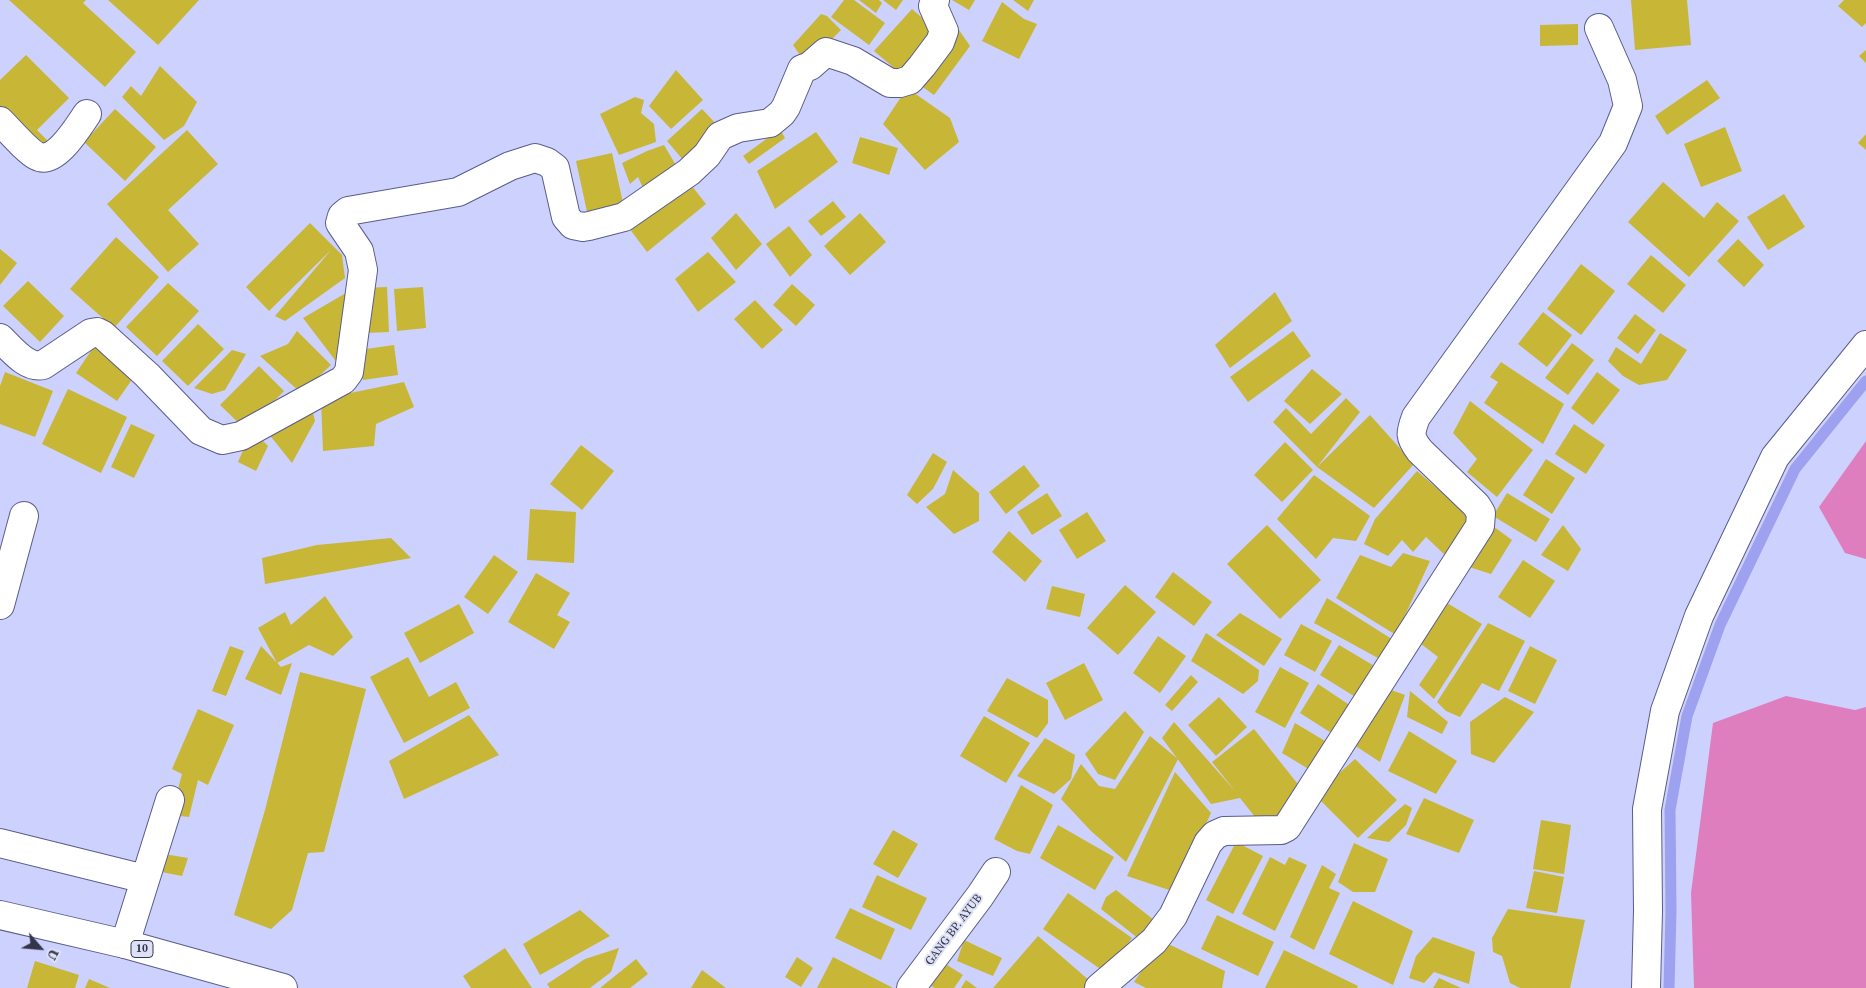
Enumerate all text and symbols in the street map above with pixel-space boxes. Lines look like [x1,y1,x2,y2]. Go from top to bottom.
street label: GANG BP. AYUB [923,892,985,968]
north arrow [15,923,65,973]
road number: 10 [131,941,153,958]
text: U [42,946,65,964]

